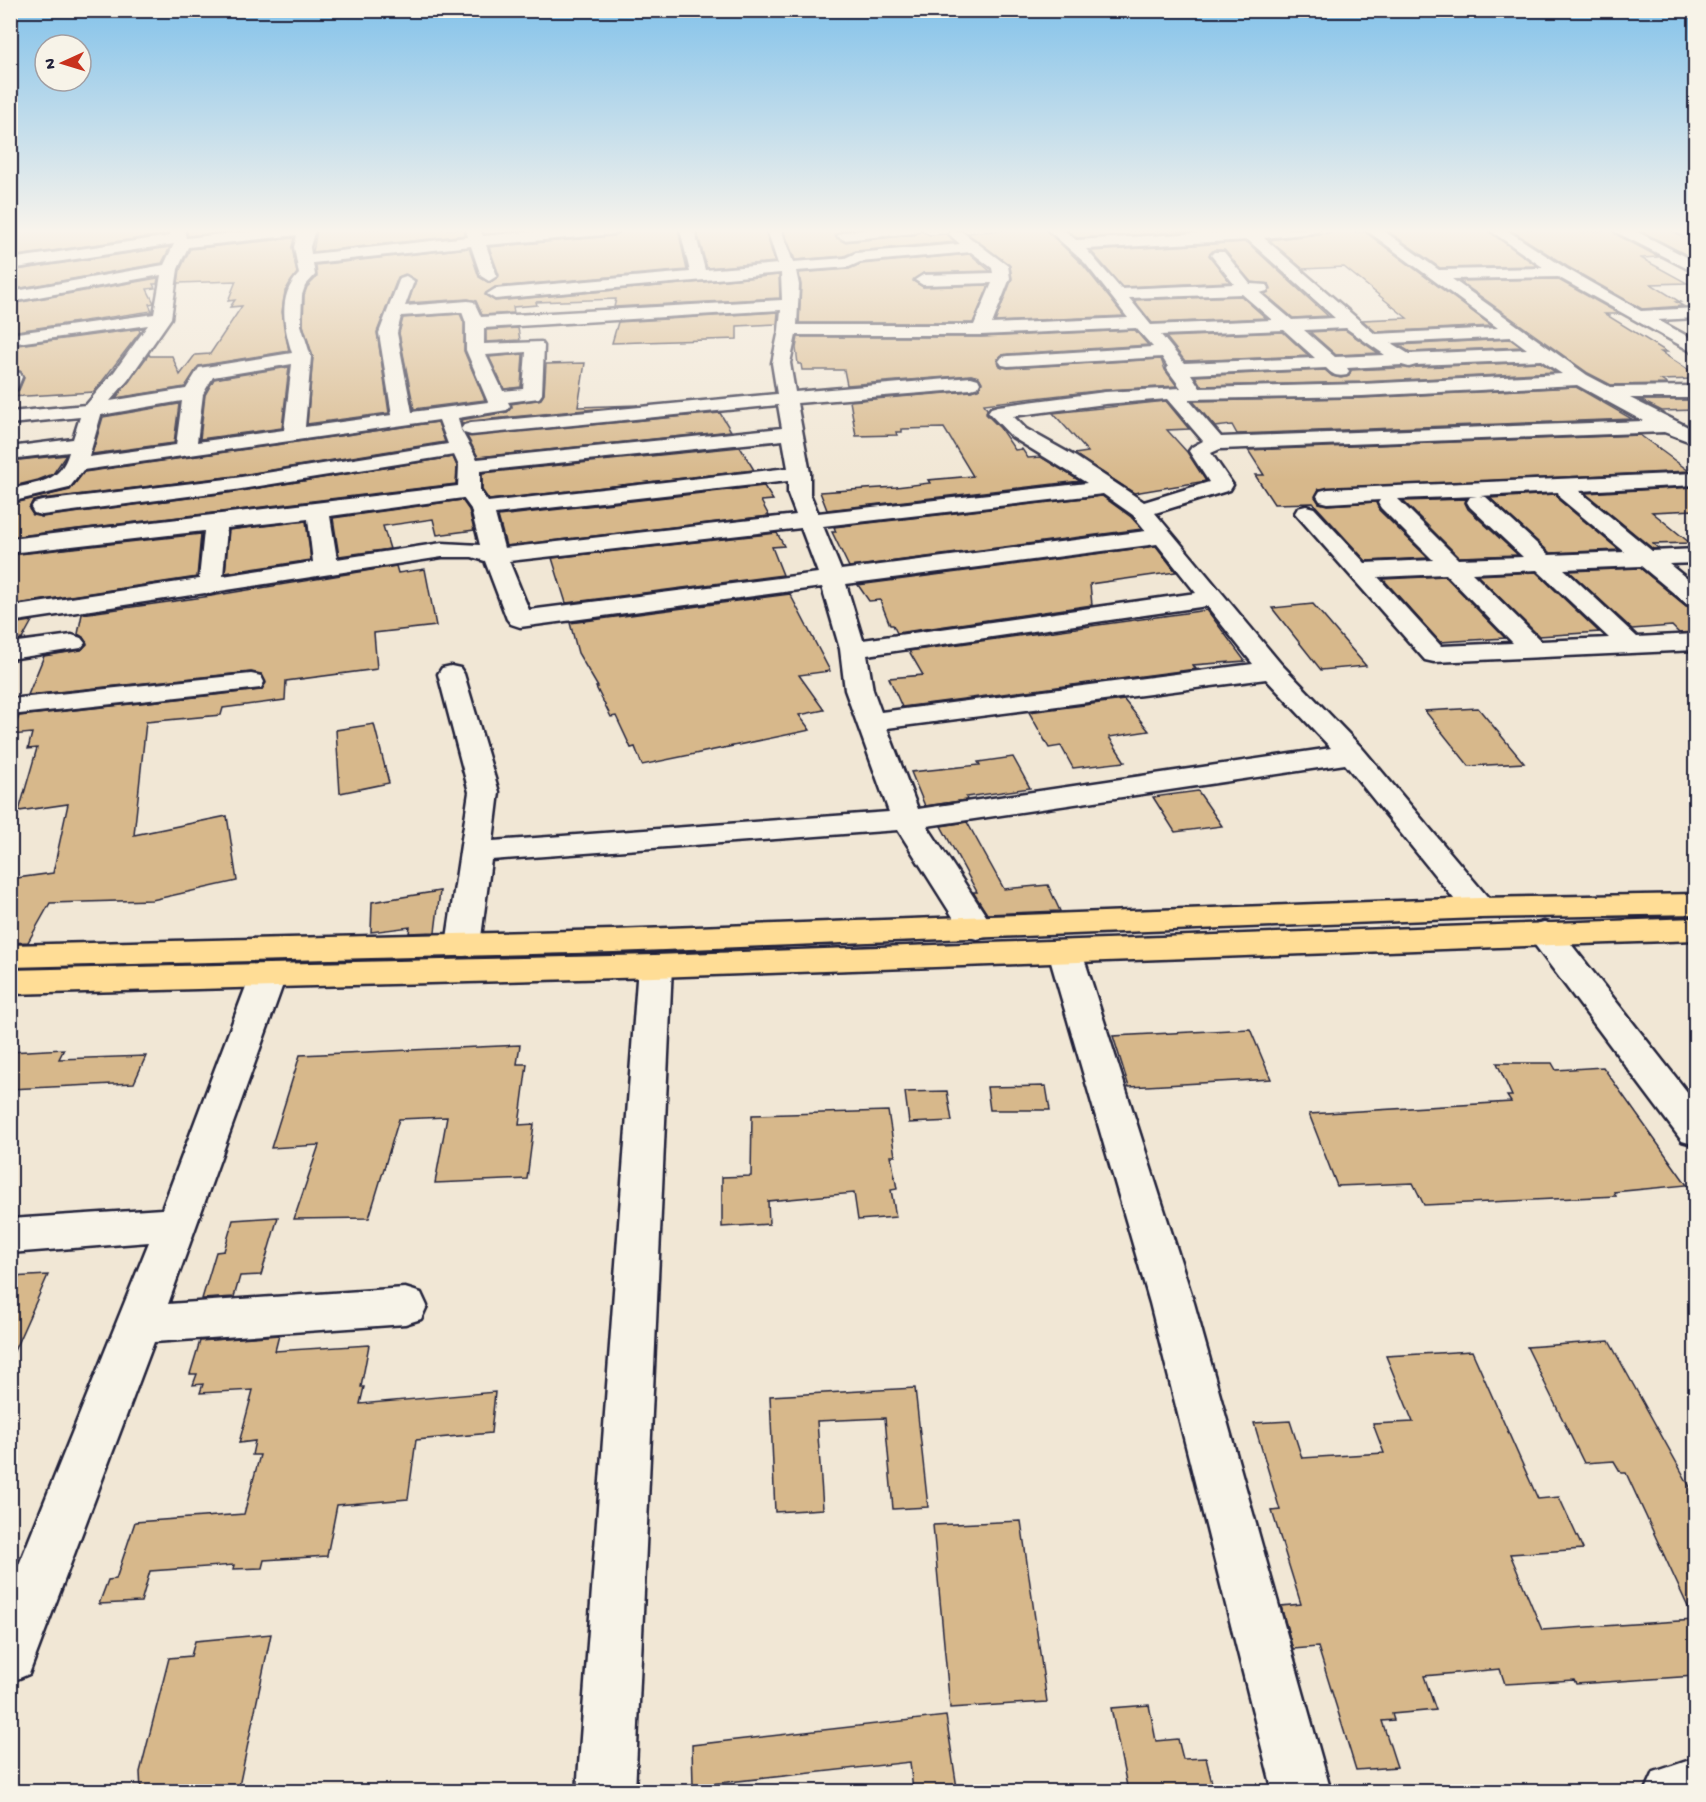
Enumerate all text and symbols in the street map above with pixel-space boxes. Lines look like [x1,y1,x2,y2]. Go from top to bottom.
north arrow [33,33,93,93]
text: N [42,57,61,70]

